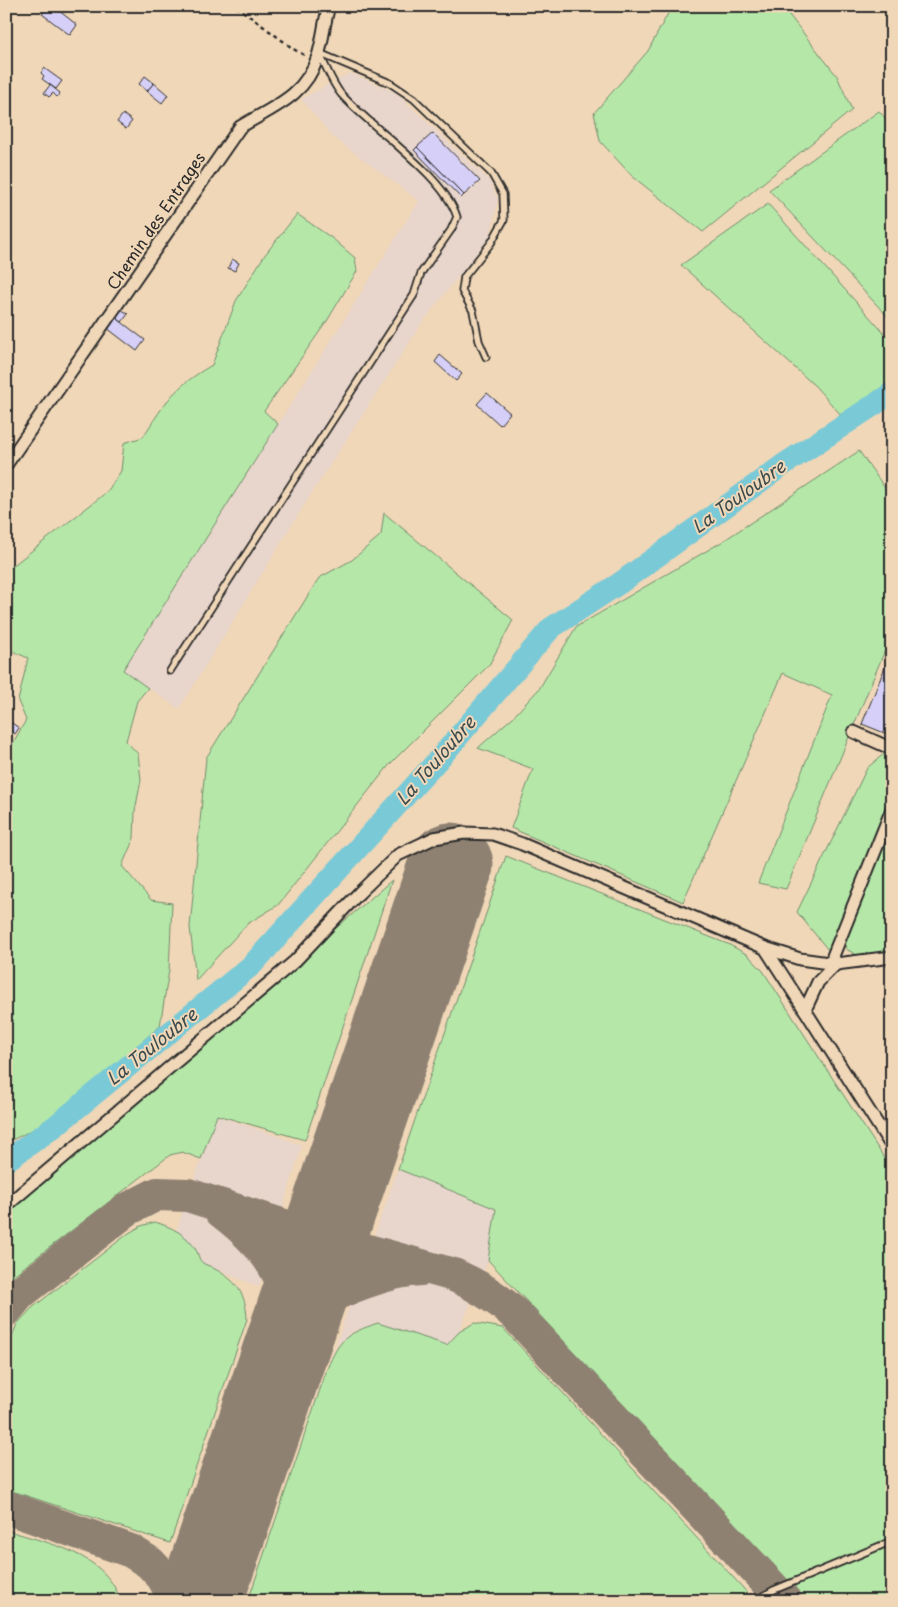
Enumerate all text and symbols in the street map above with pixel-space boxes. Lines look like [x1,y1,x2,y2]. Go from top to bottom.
street label: Chemin des Entrages [100,147,210,294]
water label: La Touloubre [686,452,792,539]
water label: La Touloubre [389,709,482,810]
water label: La Touloubre [100,1000,203,1091]

